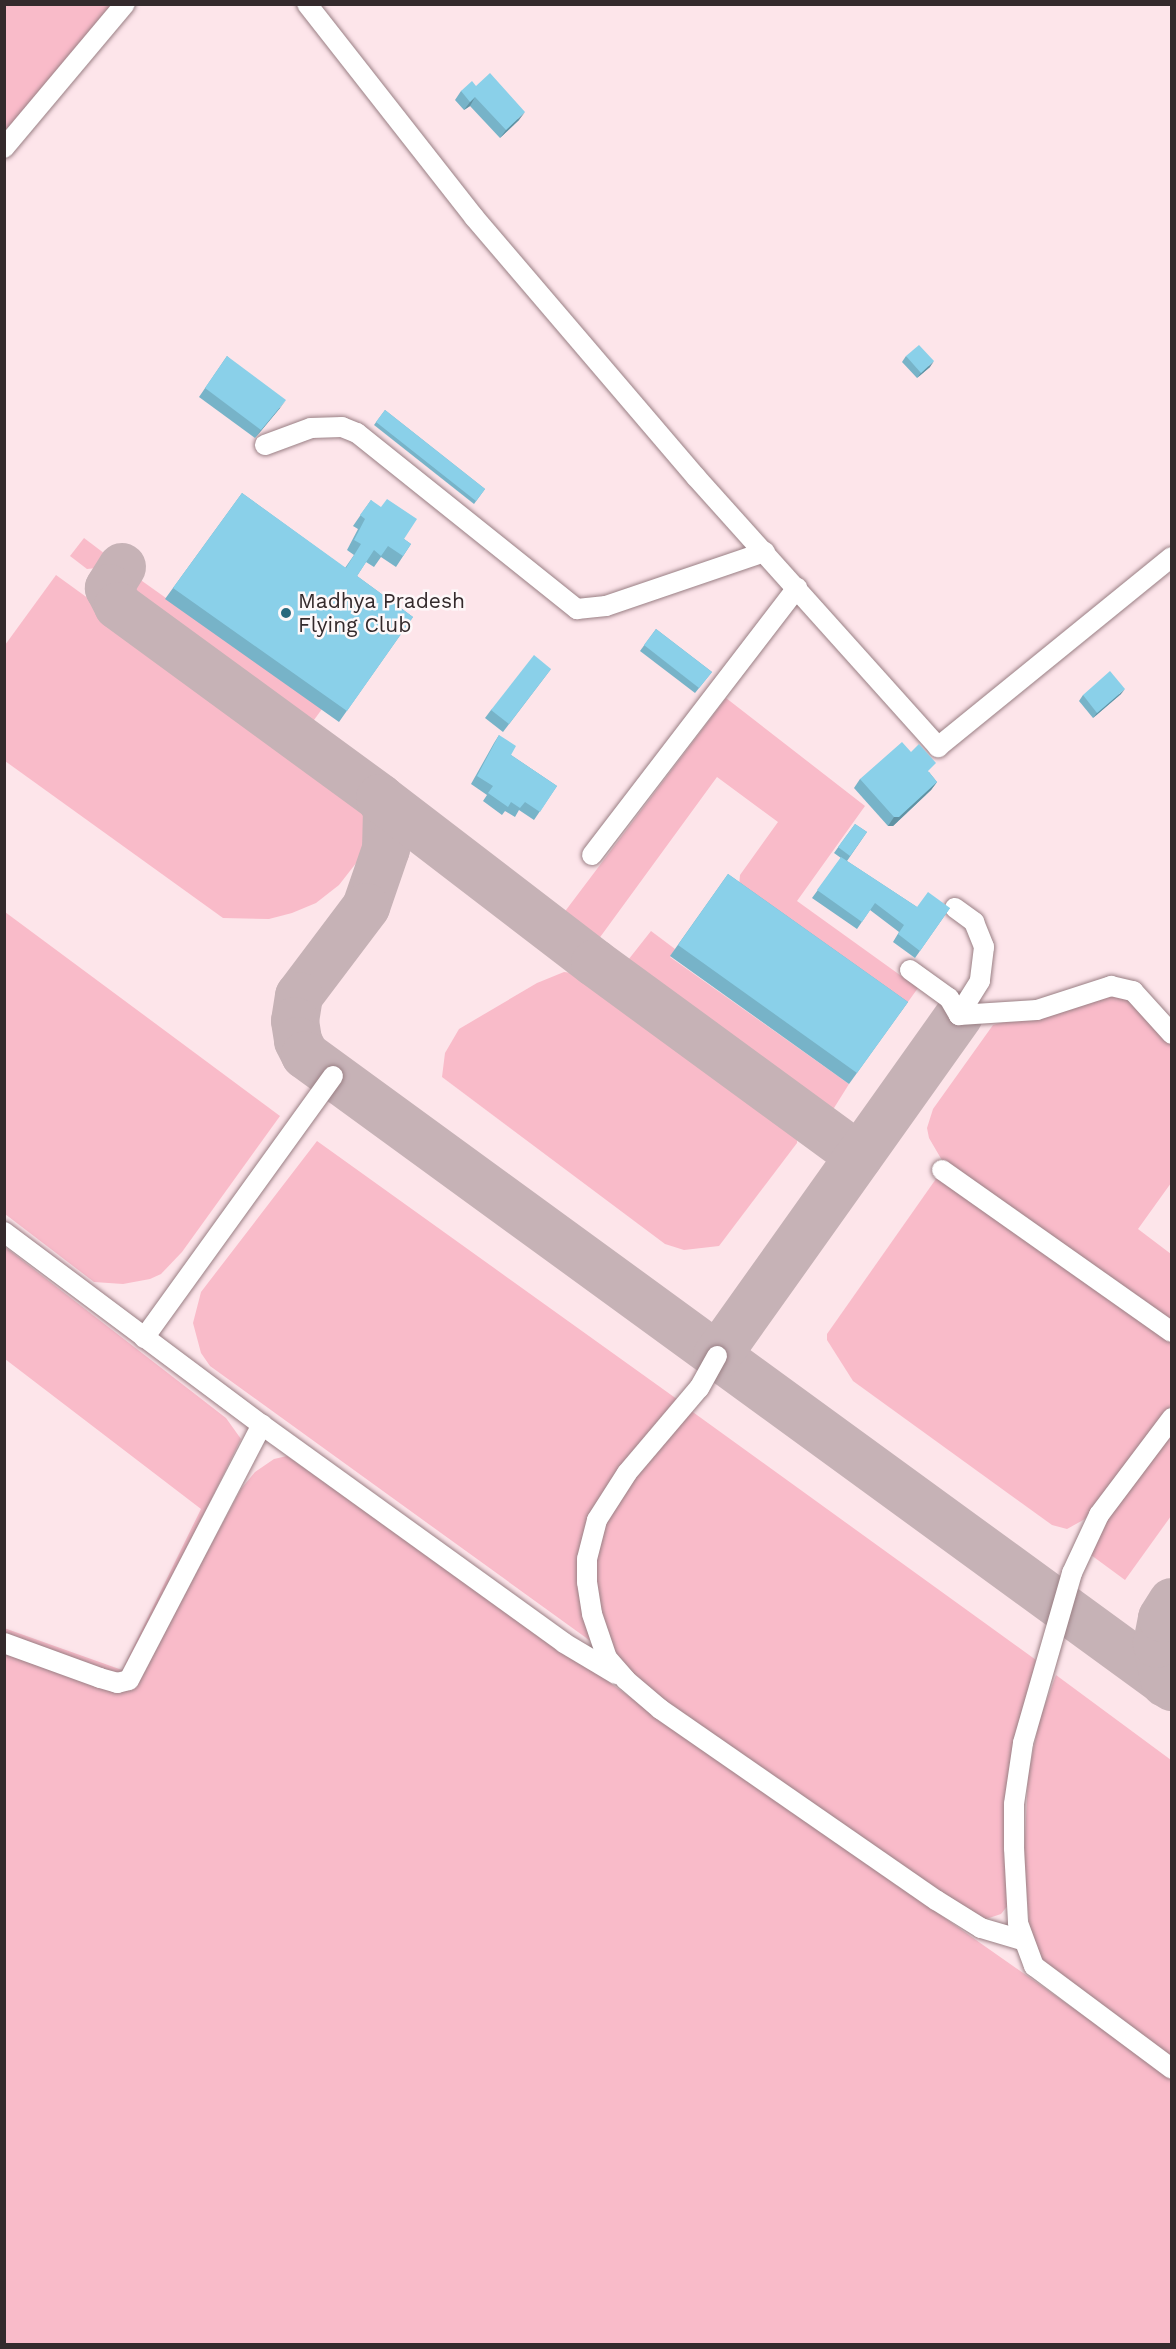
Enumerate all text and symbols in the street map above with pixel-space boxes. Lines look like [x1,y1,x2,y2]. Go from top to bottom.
place label: Madhya Pradesh Flying Club [298,588,465,638]
marker: Madhya Pradesh Flying Club [279,606,293,620]

